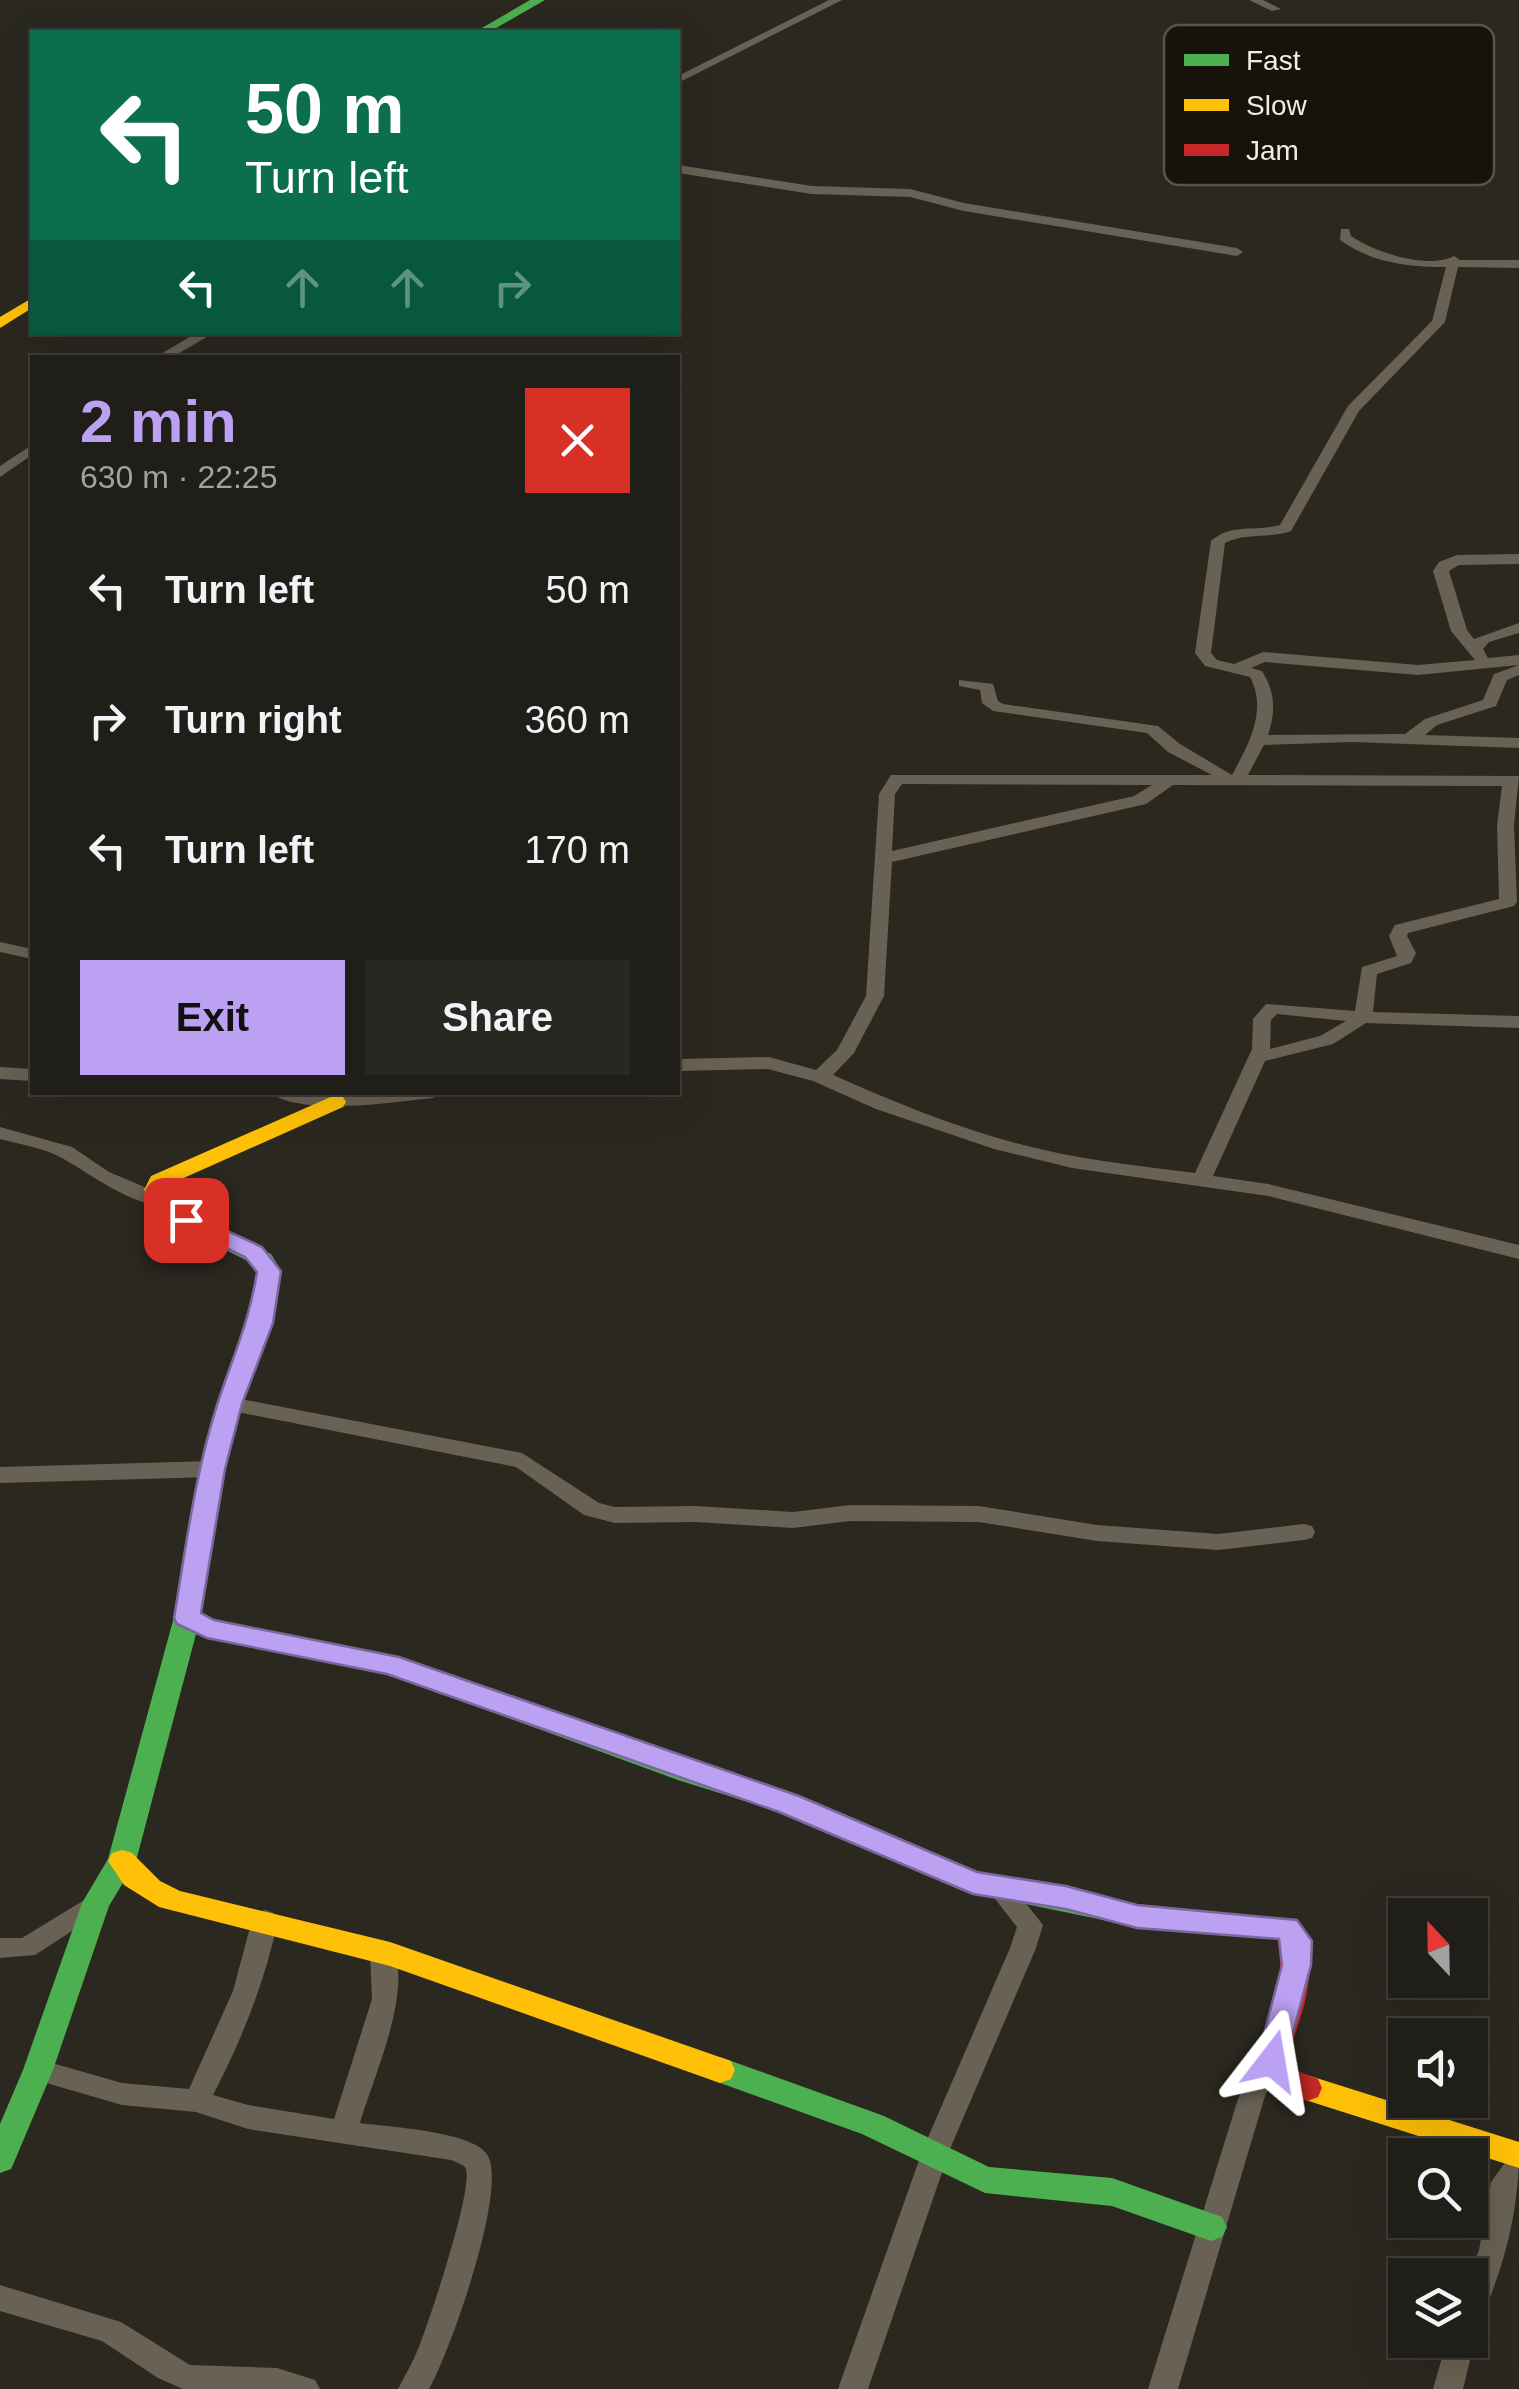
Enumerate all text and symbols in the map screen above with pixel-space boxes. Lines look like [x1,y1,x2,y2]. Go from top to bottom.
legend [1164,25,1494,185]
text: Fast [1246,45,1301,76]
icon: left [80,70,210,200]
text: 50 m [245,70,405,148]
text: Slow [1246,90,1307,121]
text: Jam [1246,135,1299,166]
text: Turn left [245,152,408,203]
icon: left [170,260,225,315]
icon: ahead [275,260,330,315]
icon: ahead [380,260,435,315]
icon: right [485,260,540,315]
text: 2 min [80,388,237,455]
button: close [525,388,630,493]
text: 630 m · 22:25 [80,459,277,495]
icon: left [80,563,135,618]
text: Turn left [165,569,314,611]
text: 50 m [546,569,630,611]
icon: right [80,693,135,748]
text: Turn right [165,699,342,741]
text: 360 m [524,699,630,741]
icon: left [80,823,135,878]
text: Turn left [165,829,314,871]
text: 170 m [524,829,630,871]
button: Exit [80,960,345,1075]
button: Share [365,960,630,1075]
pin [144,1178,229,1263]
icon: arrive [159,1193,214,1248]
north arrow [1388,1898,1488,1998]
map controls [1388,1898,1488,2358]
position arrow [1220,2009,1324,2113]
button: sound [1388,2018,1488,2118]
button: search [1388,2138,1488,2238]
button: layers [1388,2258,1488,2358]

